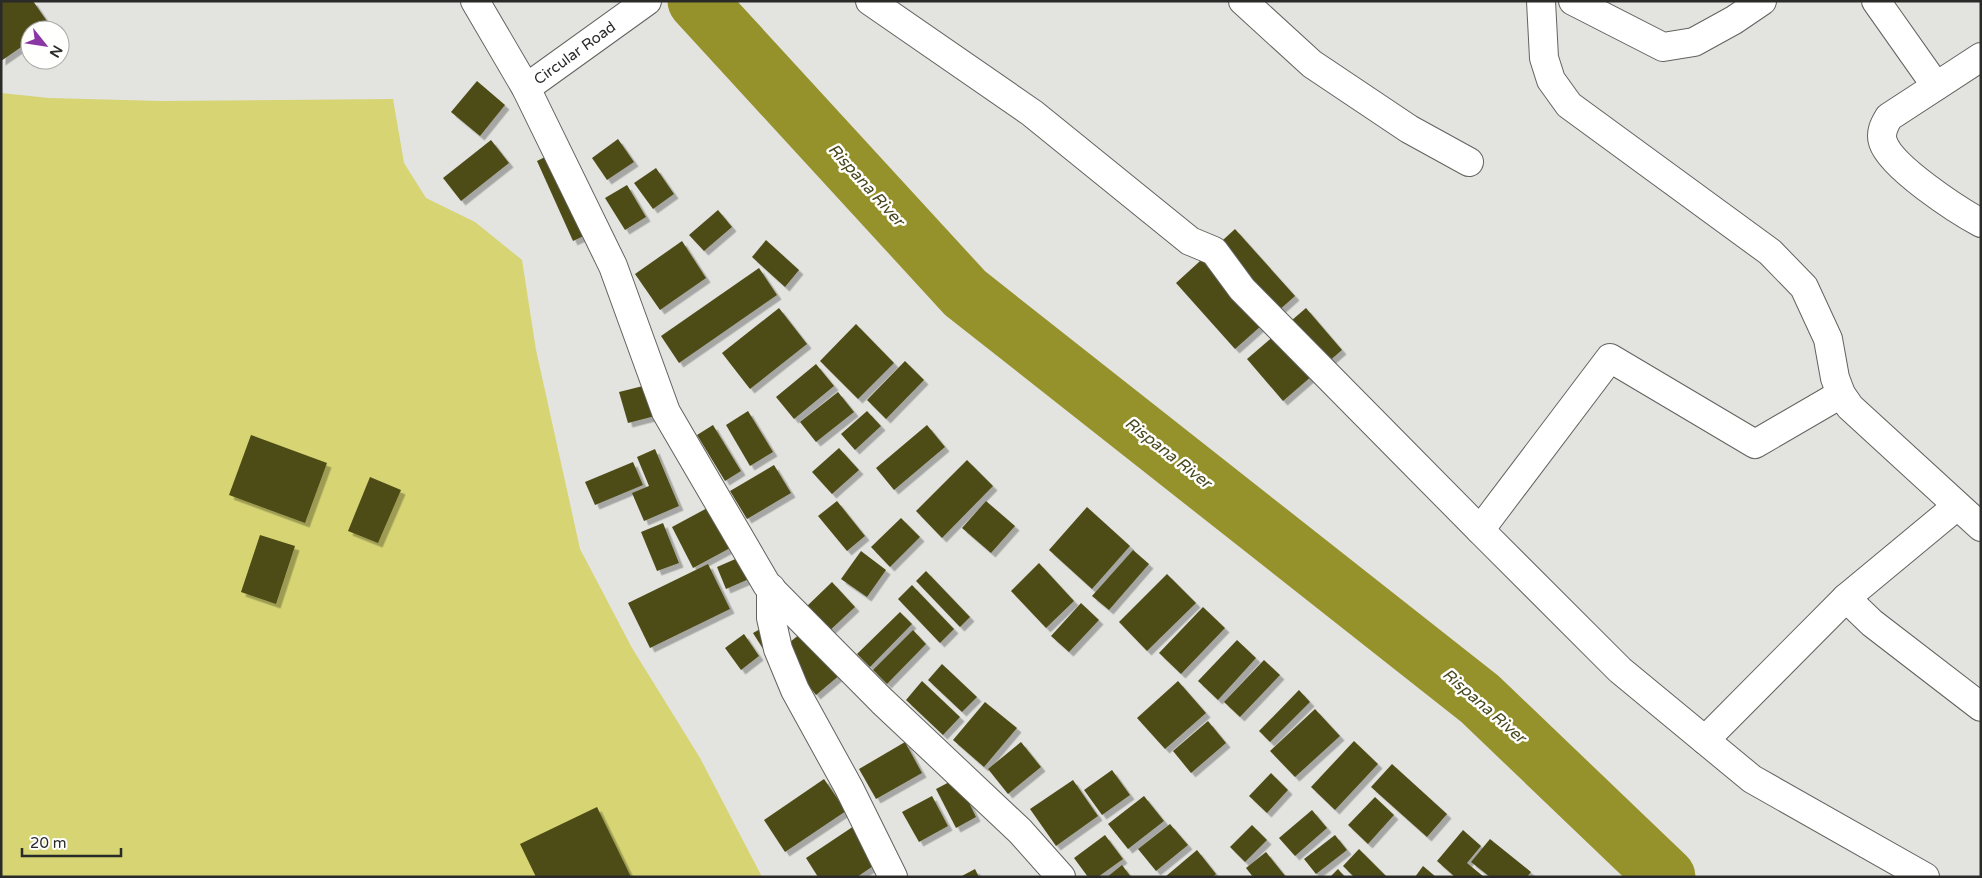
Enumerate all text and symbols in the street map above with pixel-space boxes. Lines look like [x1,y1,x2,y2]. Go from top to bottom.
street label: Circular Road [530,18,619,88]
north arrow [20,20,70,70]
text: N [46,42,66,60]
water label: Rispana River [824,140,909,232]
water label: Rispana River [1121,413,1217,494]
water label: Rispana River [1438,664,1531,749]
scale bar [22,826,121,858]
text: 20 m [30,834,67,852]

